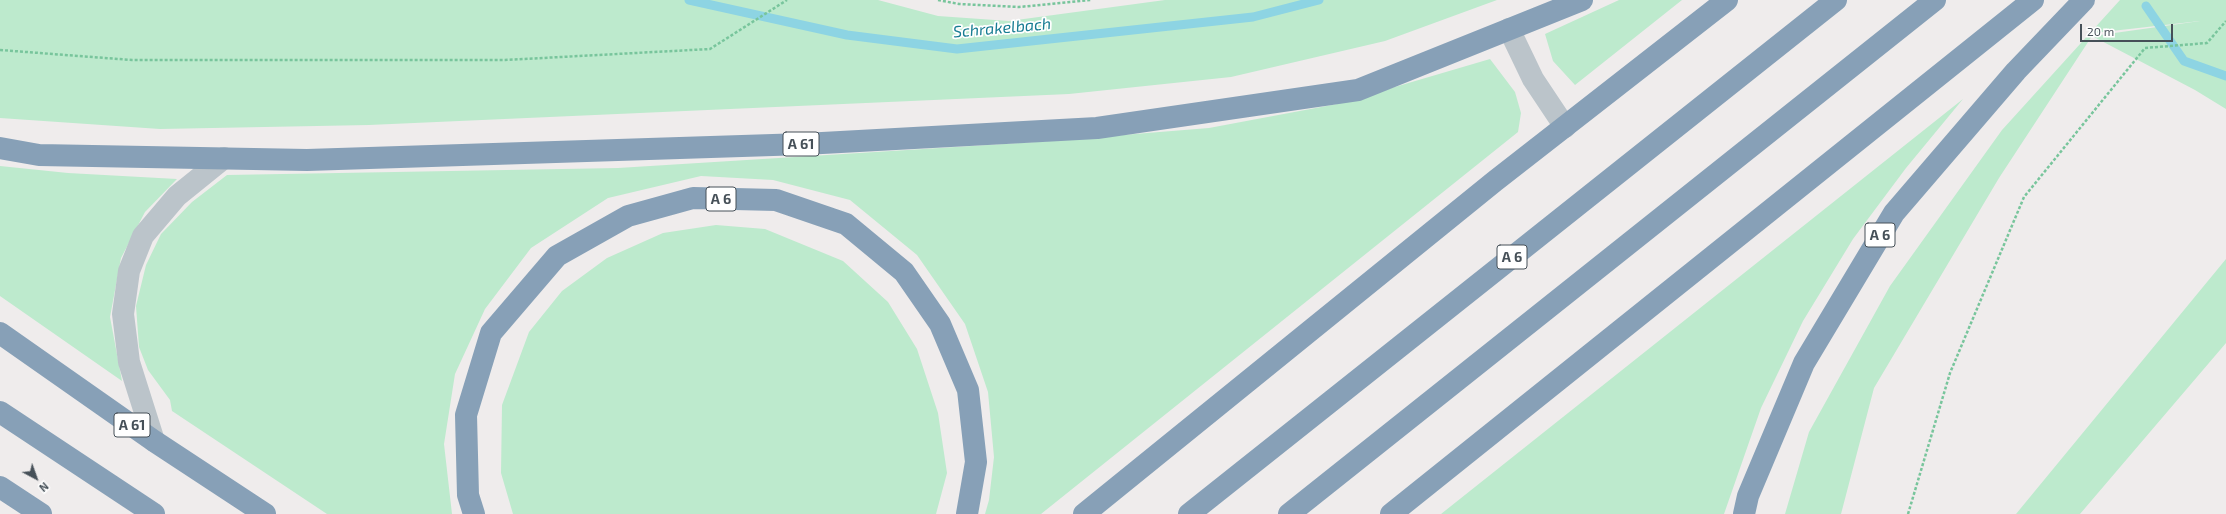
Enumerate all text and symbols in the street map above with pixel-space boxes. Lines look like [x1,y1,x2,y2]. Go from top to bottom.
water label: Schrakelbach [952,14,1052,42]
scale bar [2082,16,2175,42]
text: 20 m [2087,24,2114,38]
road number: A 61 [783,132,819,156]
road number: A 6 [706,187,736,211]
road number: A 6 [1865,223,1895,247]
road number: A 6 [1497,245,1527,269]
road number: A 61 [114,413,150,437]
north arrow [16,458,56,498]
text: N [37,480,51,495]

